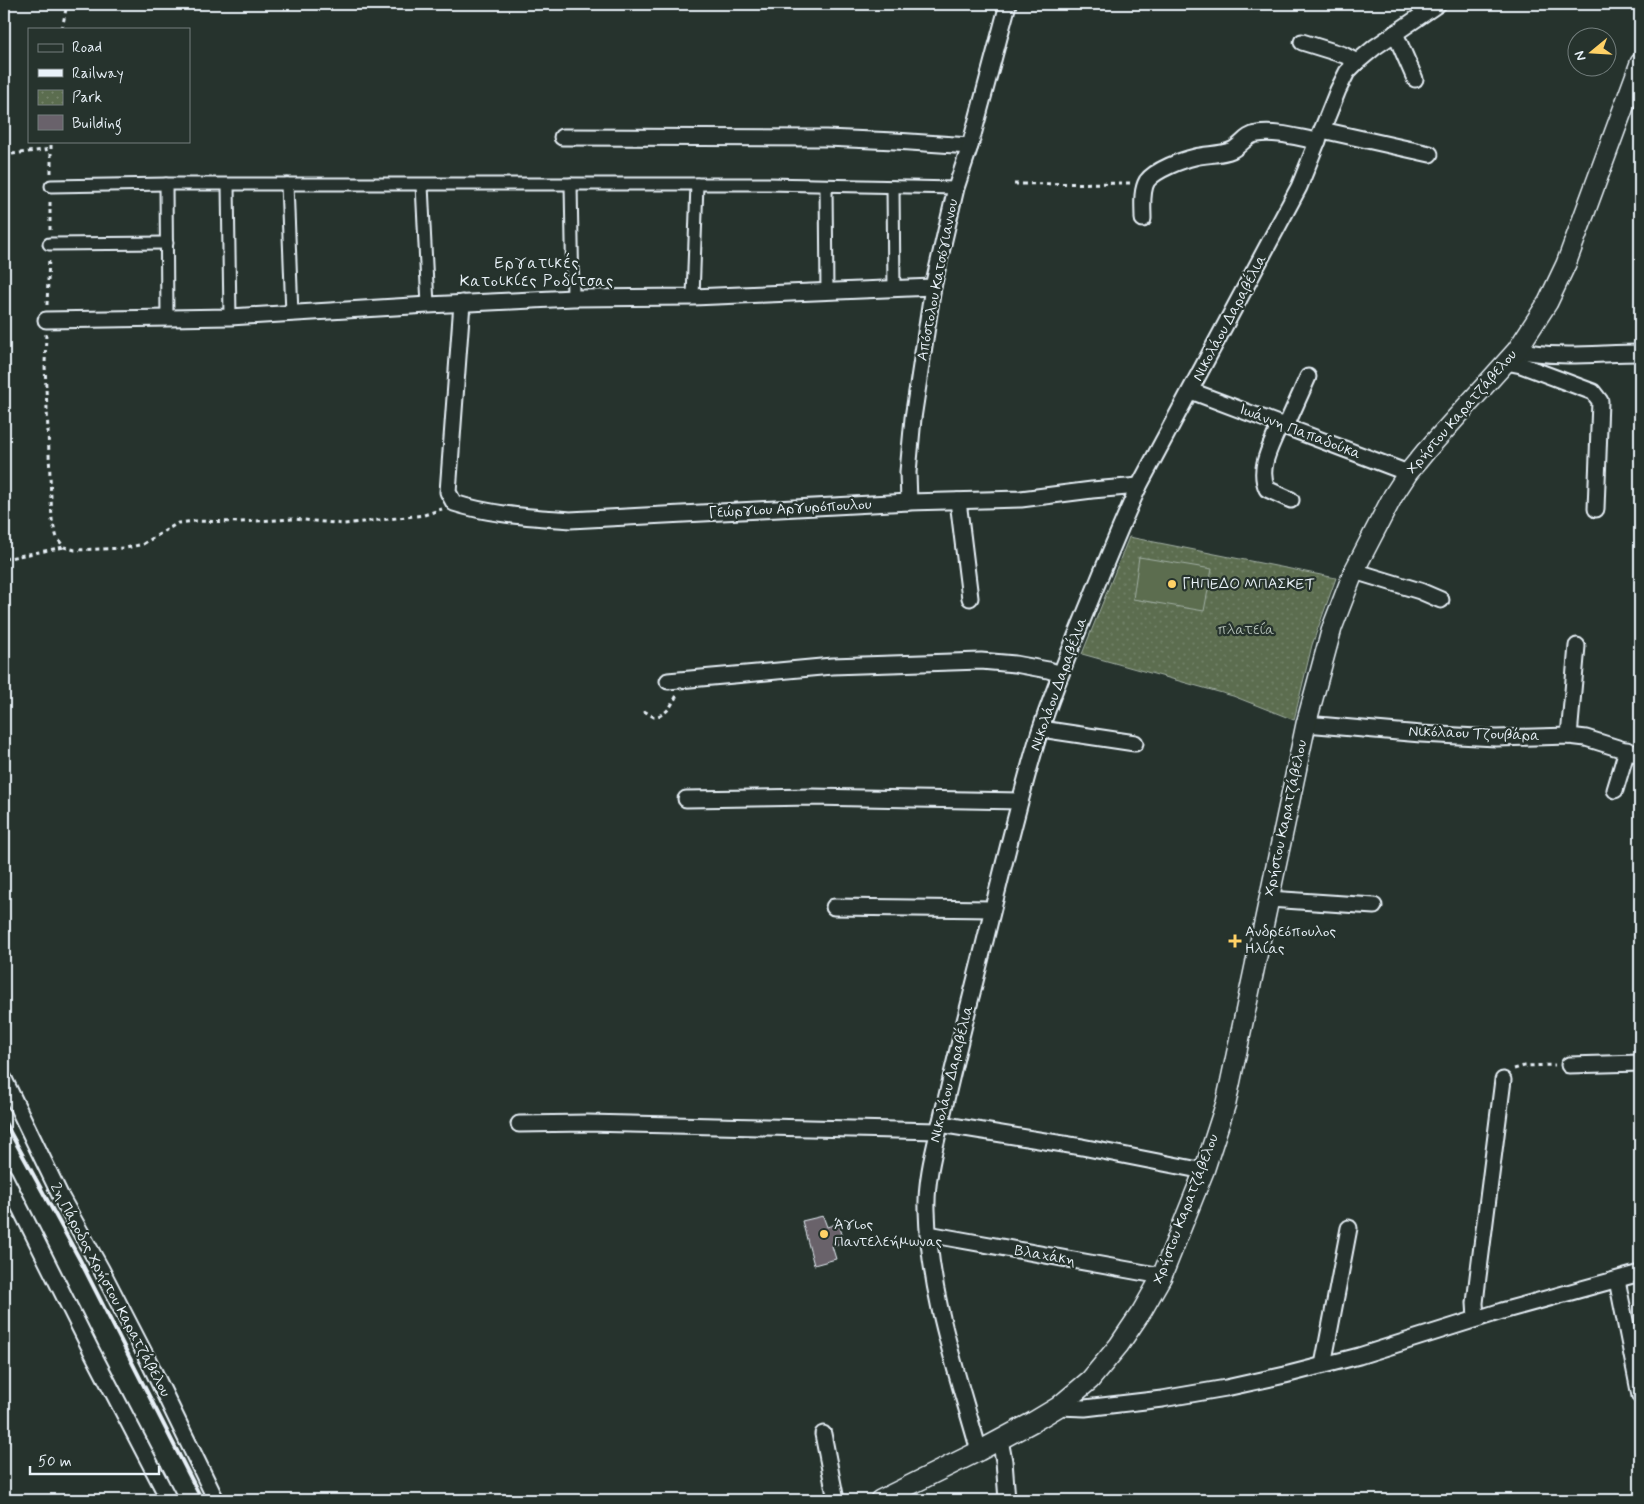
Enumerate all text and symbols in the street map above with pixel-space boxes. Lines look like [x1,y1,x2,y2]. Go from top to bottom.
legend [28,28,190,142]
north arrow [1566,28,1616,78]
text: Road [72,38,102,58]
text: N [1571,48,1591,63]
text: Railway [72,64,124,84]
text: Park [72,88,102,108]
text: Building [72,114,122,135]
street label: Απόστολου Κατσόγιαννου [912,197,964,363]
street label: Νικολάου Δαραβέλια [1188,251,1272,385]
district label: Εργατικές Κατοικίες Ροδίτσας [460,252,614,292]
street label: Χρήστου Καρατζάβελου [1402,345,1522,479]
street label: Ιωάννη Παπαδούκα [1236,400,1364,465]
street label: Γεώργιου Αργυρόπουλου [708,495,872,523]
place label: ΓΗΠΕΔΟ ΜΠΑΣΚΕΤ [1182,574,1315,594]
marker: ΓΗΠΕΔΟ ΜΠΑΣΚΕΤ [1166,578,1178,590]
street label: Νικολάου Δαραβέλια [1026,614,1093,754]
park label: πλατεία [1217,620,1275,640]
street label: Νικόλαου Τζουβάρα [1408,722,1540,746]
street label: Χρήστου Καρατζάβελου [1260,738,1312,898]
place label: Ανδρεόπουλος Ηλίας [1245,922,1336,959]
marker: Ανδρεόπουλος Ηλίας [1229,935,1241,947]
street label: Νικολάου Δαραβέλια [925,1003,979,1145]
street label: Χρήστου Καρατζάβελου [1148,1131,1224,1287]
street label: 2η Πάροδος Χρήστου Καρατζάβελου [45,1179,175,1401]
place label: Άγιος Παντελεήμωνας [834,1215,942,1252]
marker: Άγιος Παντελεήμωνας [818,1228,830,1240]
street label: Βλαχάκη [1013,1241,1077,1271]
scale bar [30,1444,159,1476]
text: 50 m [38,1452,72,1472]

